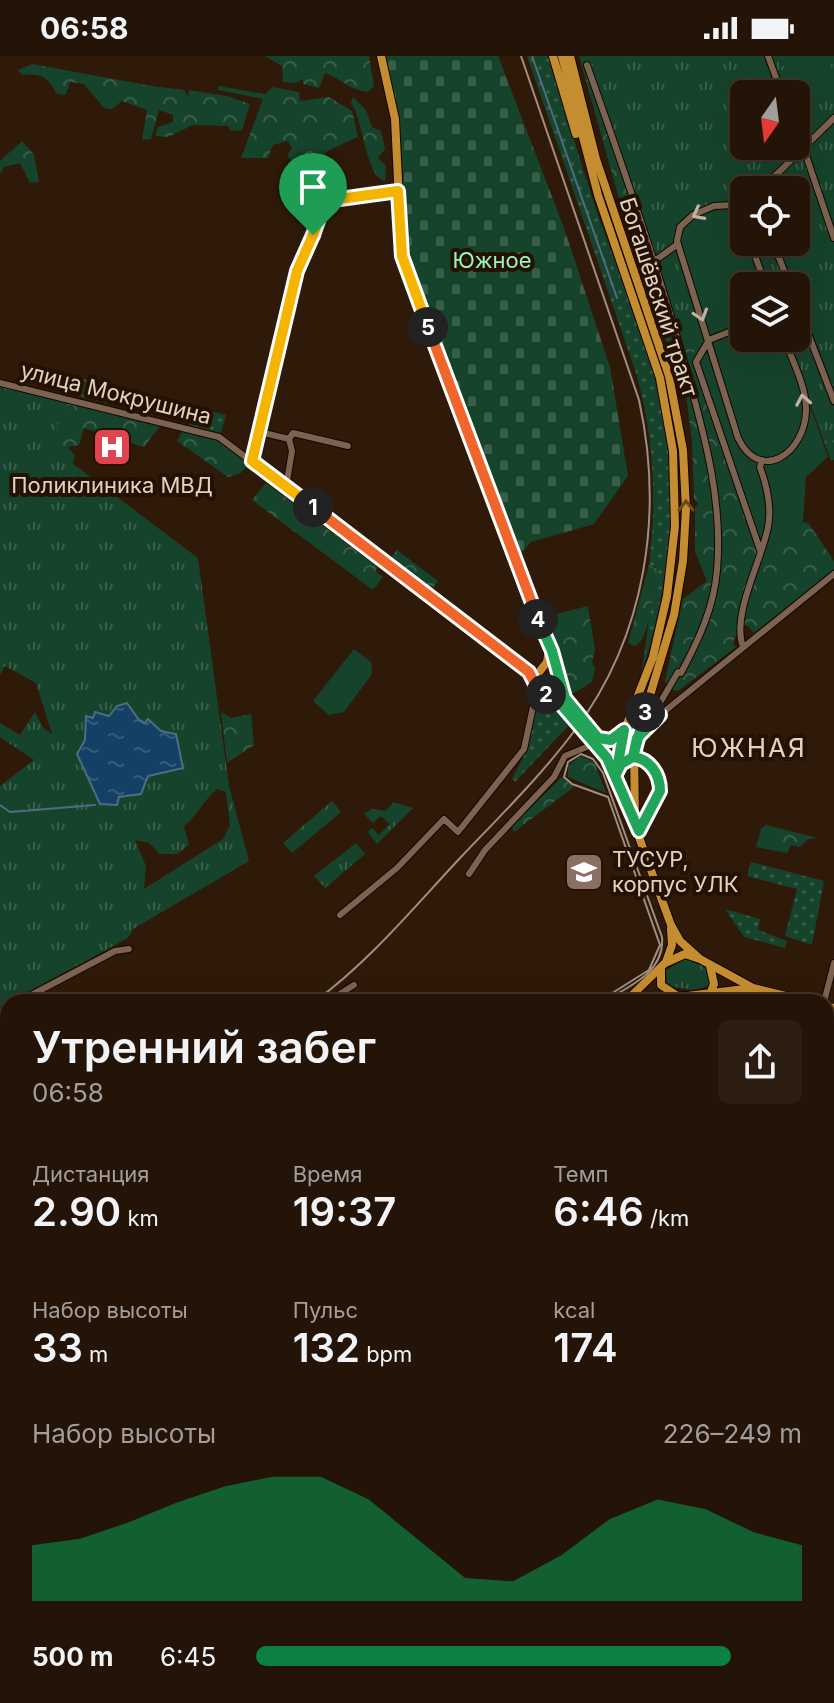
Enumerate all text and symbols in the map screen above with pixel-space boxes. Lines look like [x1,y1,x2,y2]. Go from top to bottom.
text: 06:58 [40,10,128,46]
north arrow [730,80,810,160]
map controls [730,80,810,352]
pin [279,153,347,235]
icon: arrive [291,165,335,209]
button: locate [730,176,810,256]
street label: Богашёвский тракт [614,194,704,401]
one-way arrow [692,204,707,220]
park label: Южное [452,247,532,273]
button: layers [730,272,810,352]
pin: 5 [408,307,448,347]
one-way arrow [692,308,708,321]
text: 5 [421,314,435,340]
street label: улица Мокрушина [18,357,214,429]
one-way arrow [796,394,813,407]
hospital icon: Поликлиника МВД [91,426,133,468]
place label: Поликлиника МВД [11,472,213,498]
pin: 1 [293,487,333,527]
text: 1 [308,494,318,520]
one-way arrow [677,499,695,512]
pin: 4 [518,599,558,639]
text: 4 [531,606,545,632]
pin: 2 [526,674,566,714]
text: 2 [539,681,553,707]
pin: 3 [625,692,665,732]
text: 3 [638,699,652,725]
district label: ЮЖНАЯ [691,732,807,763]
place label: ТУСУР, корпус УЛК [612,846,739,897]
school or university icon: ТУСУР, корпус УЛК [563,851,605,893]
text: Утренний забег [32,1020,376,1074]
button: share [718,1020,802,1104]
text: 06:58 [32,1077,104,1108]
text: Дистанция [32,1161,150,1187]
text: Время [293,1161,362,1187]
text: Темп [553,1161,609,1187]
text: 2.90 [32,1187,121,1236]
text: 19:37 [293,1187,396,1236]
text: 6:46 [553,1187,644,1236]
text: km [121,1205,159,1231]
text: /km [644,1205,689,1231]
text: Набор высоты [32,1297,188,1323]
text: Пульс [293,1297,358,1323]
text: kcal [553,1297,595,1323]
text: 33 [32,1323,83,1372]
text: 132 [293,1323,360,1372]
text: 174 [553,1323,618,1372]
text: m [83,1341,108,1367]
text: bpm [360,1341,412,1367]
text: Набор высоты [32,1418,216,1449]
text: 226–249 m [663,1418,802,1449]
text: 500 m [32,1641,114,1672]
text: 6:45 [160,1641,216,1672]

